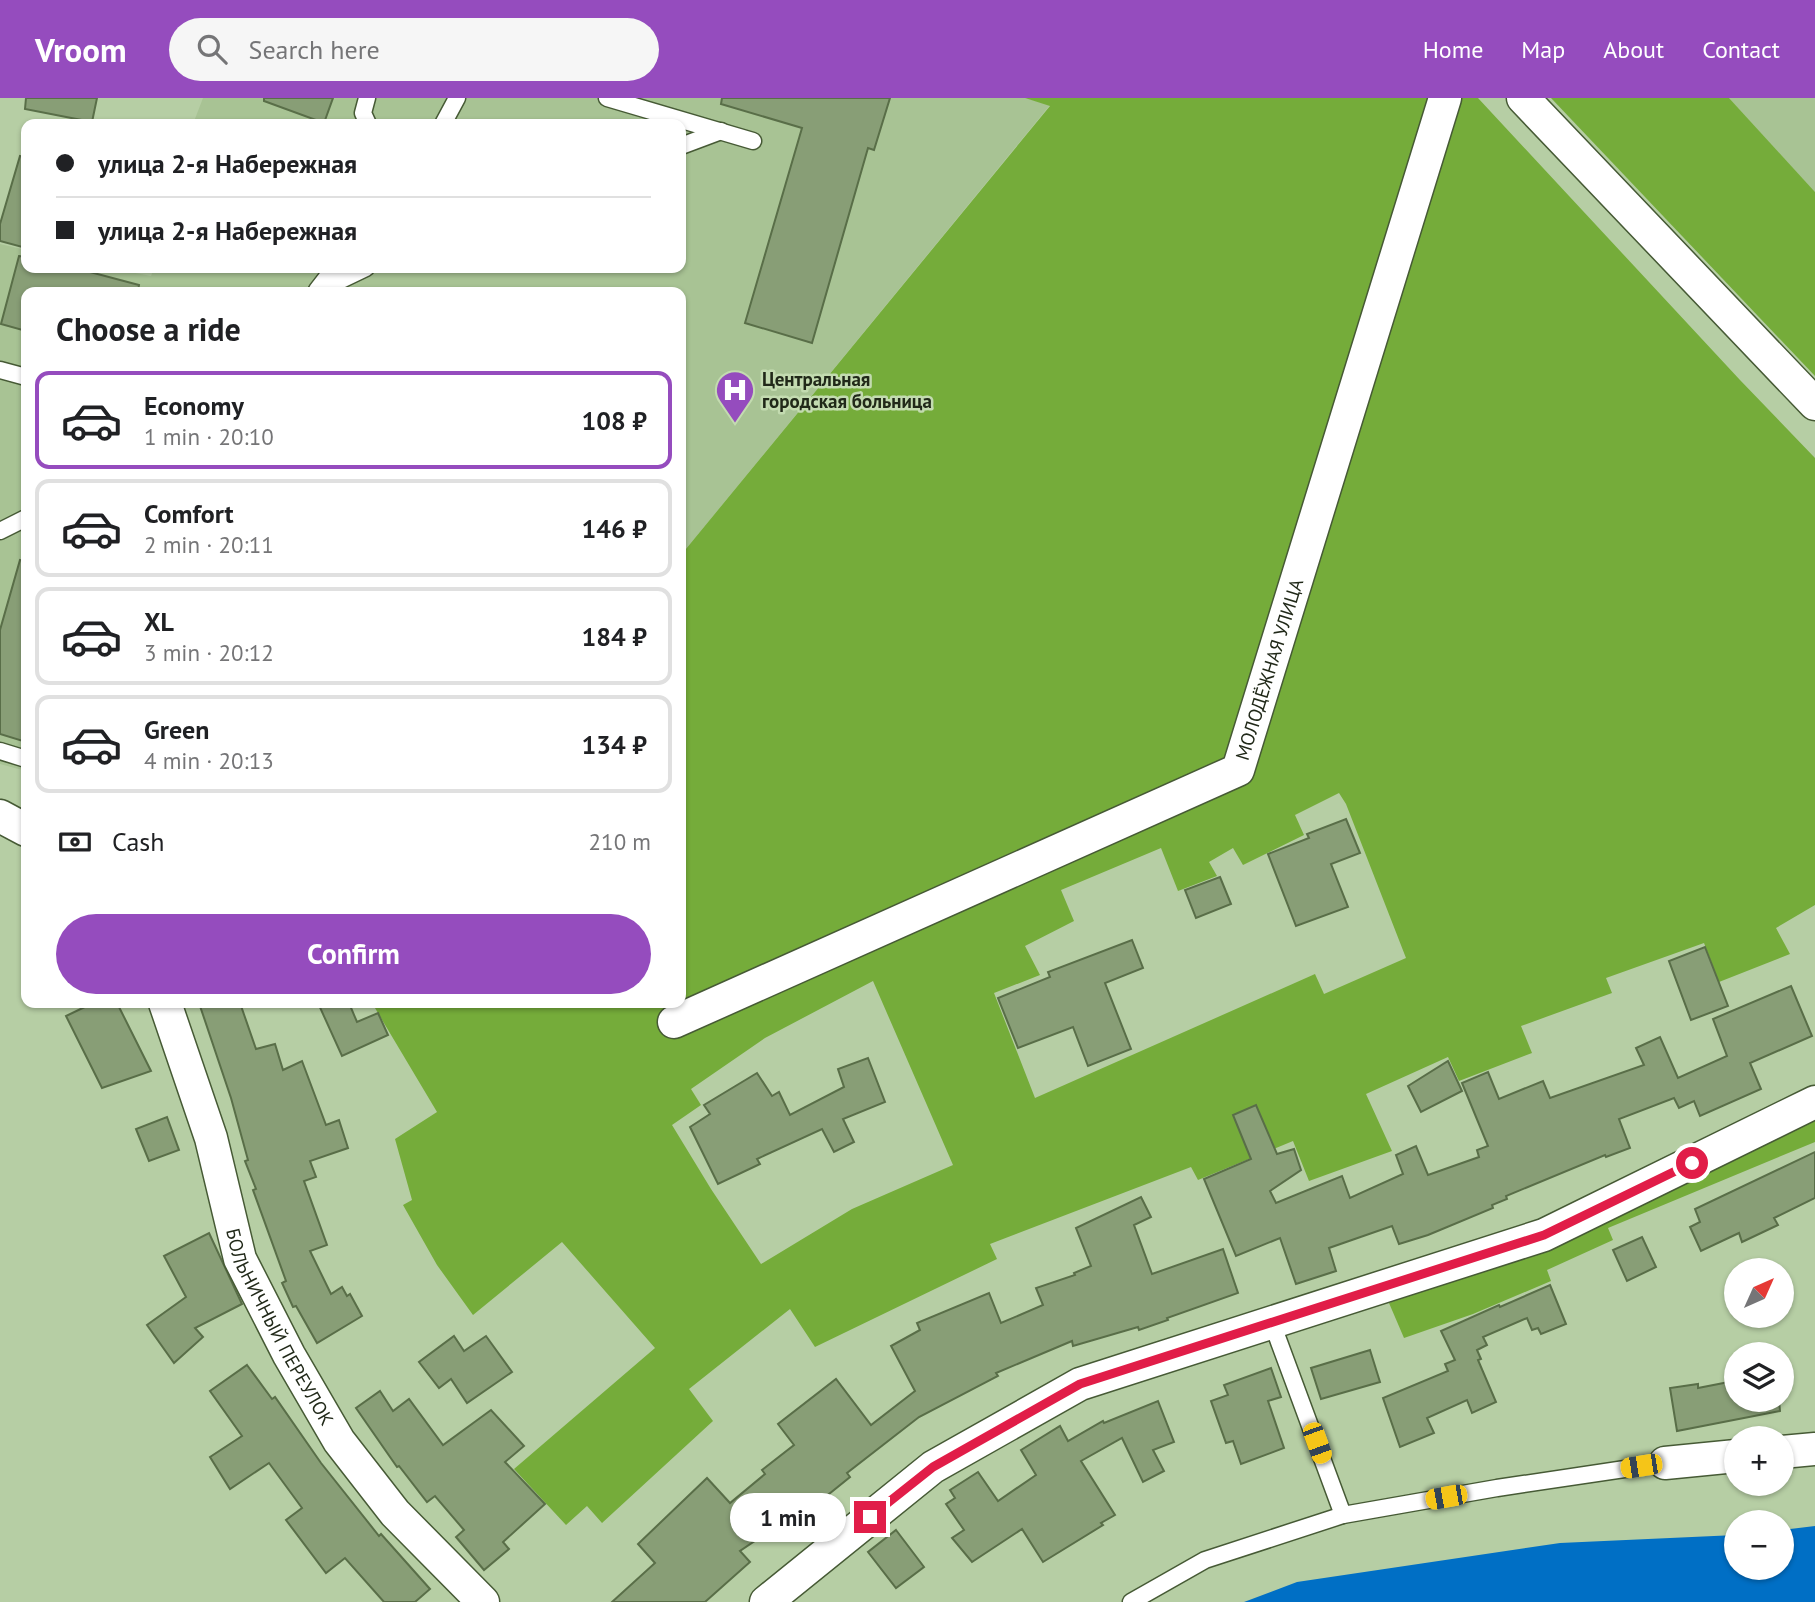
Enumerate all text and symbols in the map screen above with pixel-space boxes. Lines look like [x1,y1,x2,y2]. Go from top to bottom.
search box [169,18,659,81]
text: Vroom [35,28,127,71]
icon: search [193,30,231,68]
text: Search here [249,33,380,66]
text: Home [1423,34,1483,65]
text: Map [1521,34,1565,65]
text: About [1603,34,1664,65]
text: Contact [1702,34,1780,65]
text: улица 2-я Набережная [98,147,357,180]
text: улица 2-я Набережная [98,214,357,247]
text: Choose a ride [56,308,241,350]
place label: Центральная городская больница [762,367,932,413]
hospital icon: Центральная городская больница [714,369,756,424]
icon: car [60,389,123,452]
text: Economy [144,389,244,422]
text: 108 ₽ [581,404,647,437]
text: 1 min · 20:10 [144,422,274,451]
icon: car [60,497,123,560]
text: Comfort [144,497,234,530]
text: 146 ₽ [581,512,647,545]
text: 2 min · 20:11 [144,530,274,559]
street label: МОЛОДЁЖНАЯ УЛИЦА [1230,576,1308,763]
icon: car [60,605,123,668]
text: XL [144,605,174,638]
text: 184 ₽ [581,620,647,653]
text: 3 min · 20:12 [144,638,274,667]
icon: car [60,713,123,776]
text: Green [144,713,209,746]
text: 134 ₽ [581,728,647,761]
text: 4 min · 20:13 [144,746,274,775]
icon: cash [56,823,94,861]
text: Cash [112,825,164,858]
text: 210 m [589,827,651,856]
button: Confirm [56,914,651,994]
route start [1676,1147,1708,1179]
street label: БОЛЬНИЧНЫЙ ПЕРЕУЛОК [221,1226,339,1430]
north arrow [1724,1258,1794,1328]
map controls [1724,1258,1794,1580]
button: layers [1724,1342,1794,1412]
car [1300,1420,1335,1466]
button: + [1724,1426,1794,1496]
car [1619,1452,1664,1480]
car [1424,1483,1469,1511]
callout: 1 min [730,1492,846,1542]
route end [854,1501,886,1533]
text: 1 min [760,1503,816,1532]
button: − [1724,1510,1794,1580]

